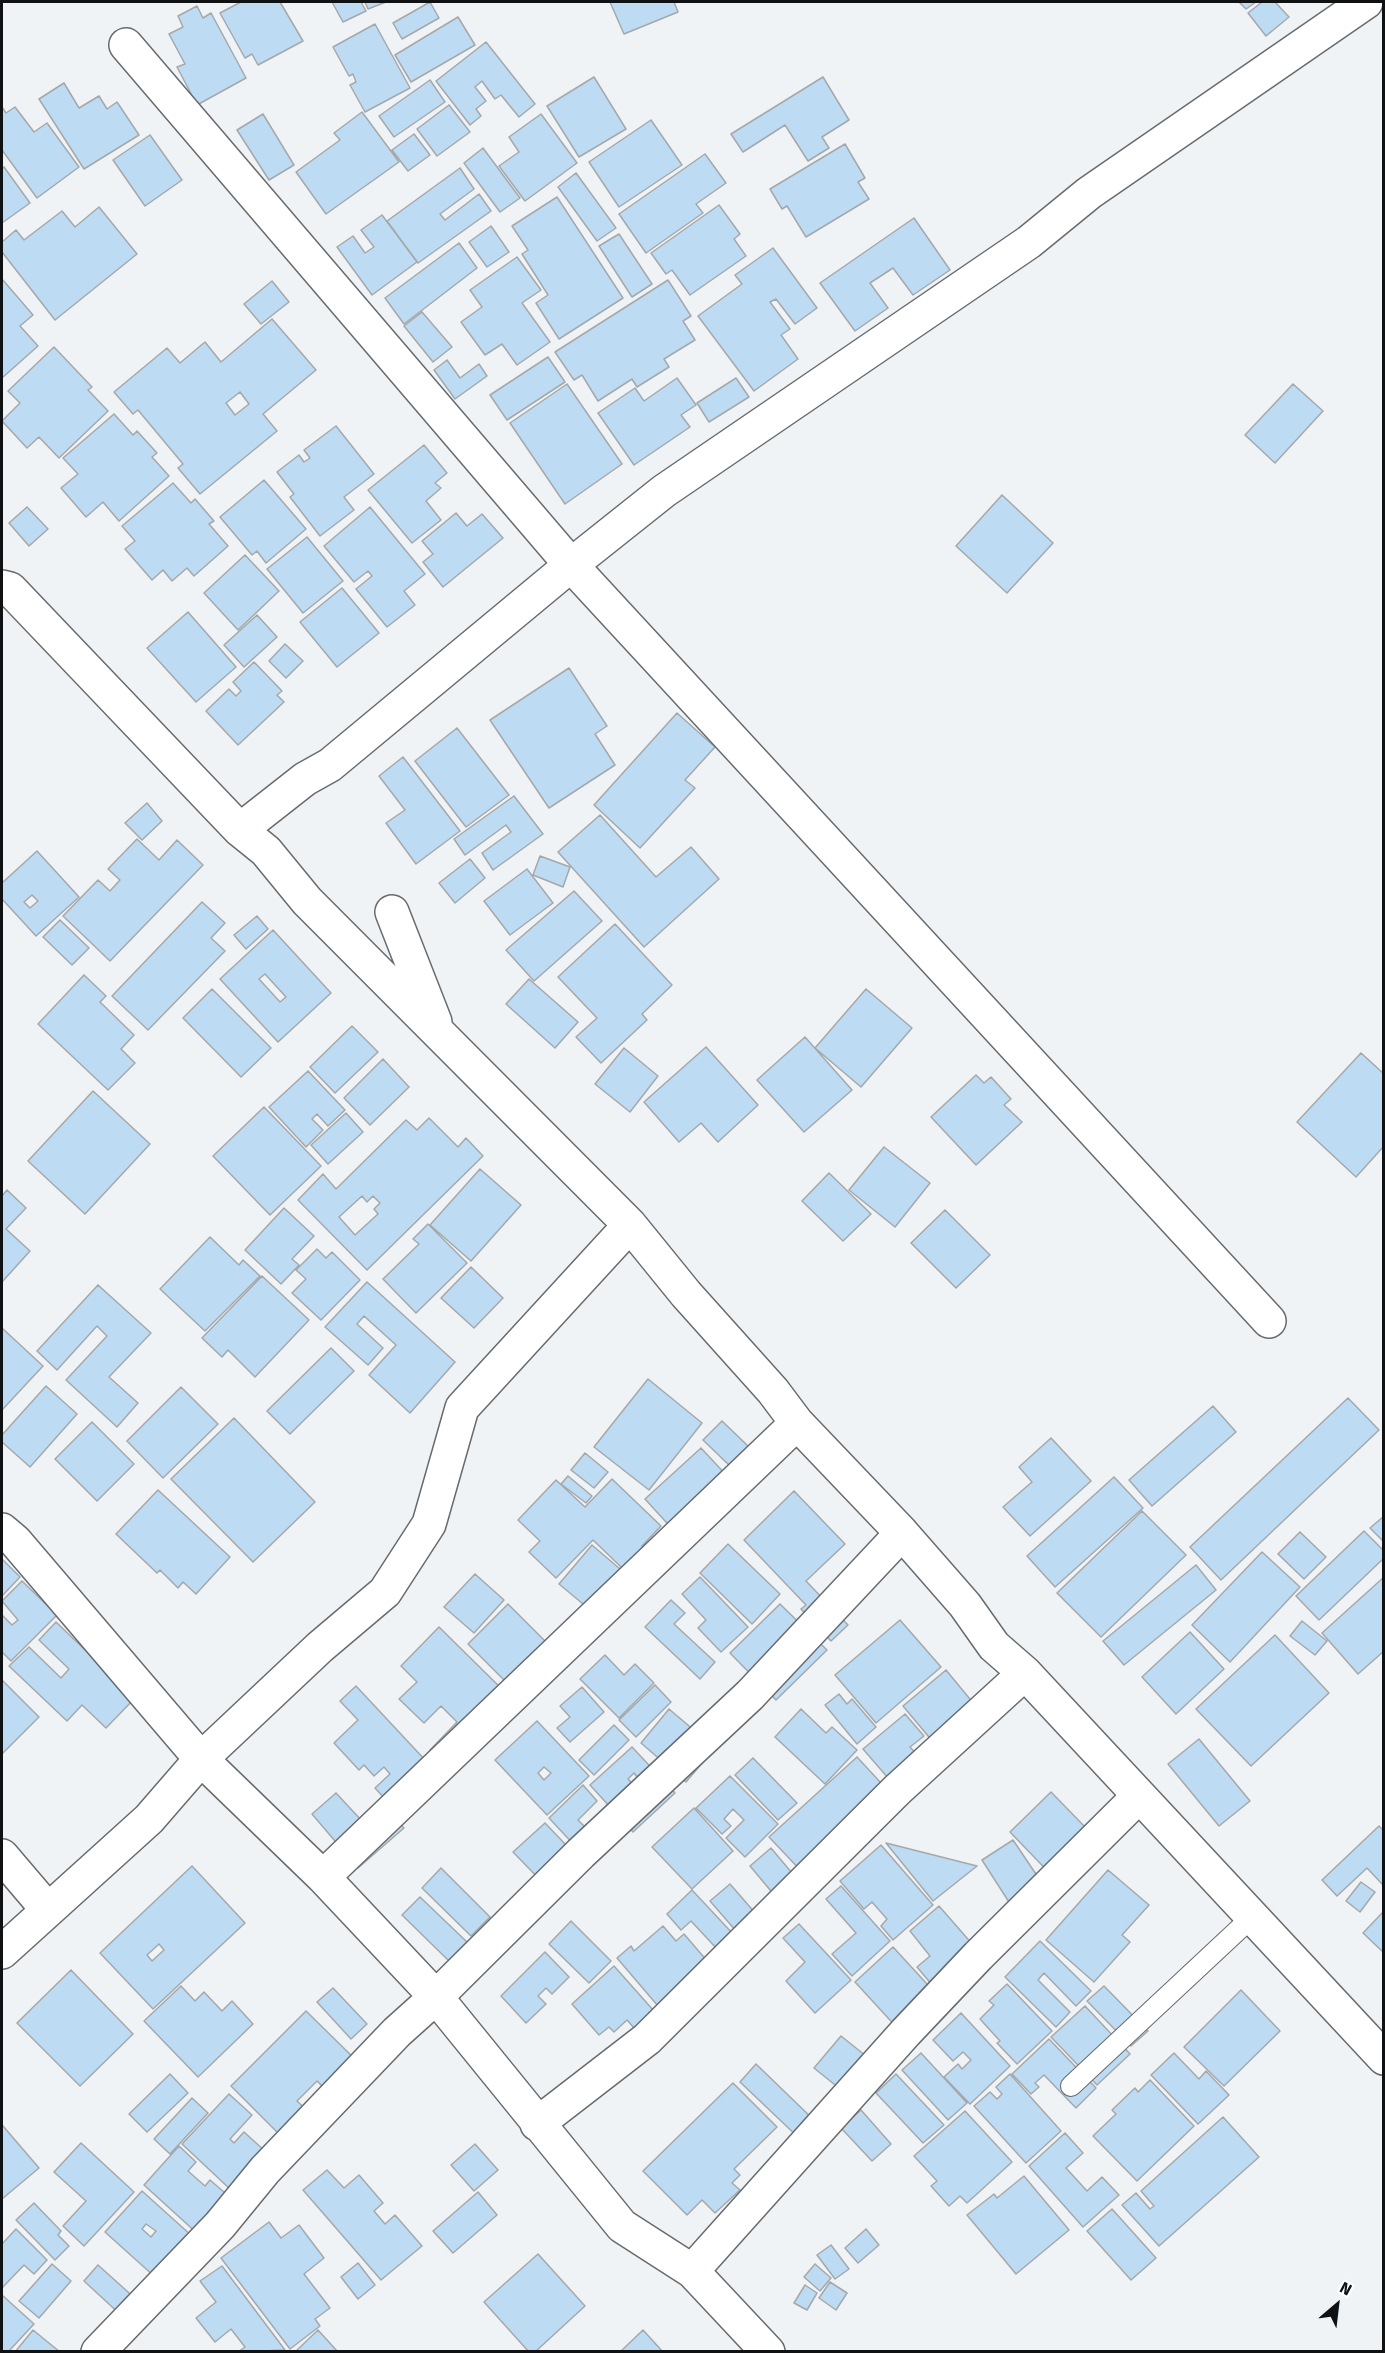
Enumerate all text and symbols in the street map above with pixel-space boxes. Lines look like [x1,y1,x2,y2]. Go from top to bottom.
north arrow [1307,2275,1367,2335]
text: N [1337,2278,1355,2300]

